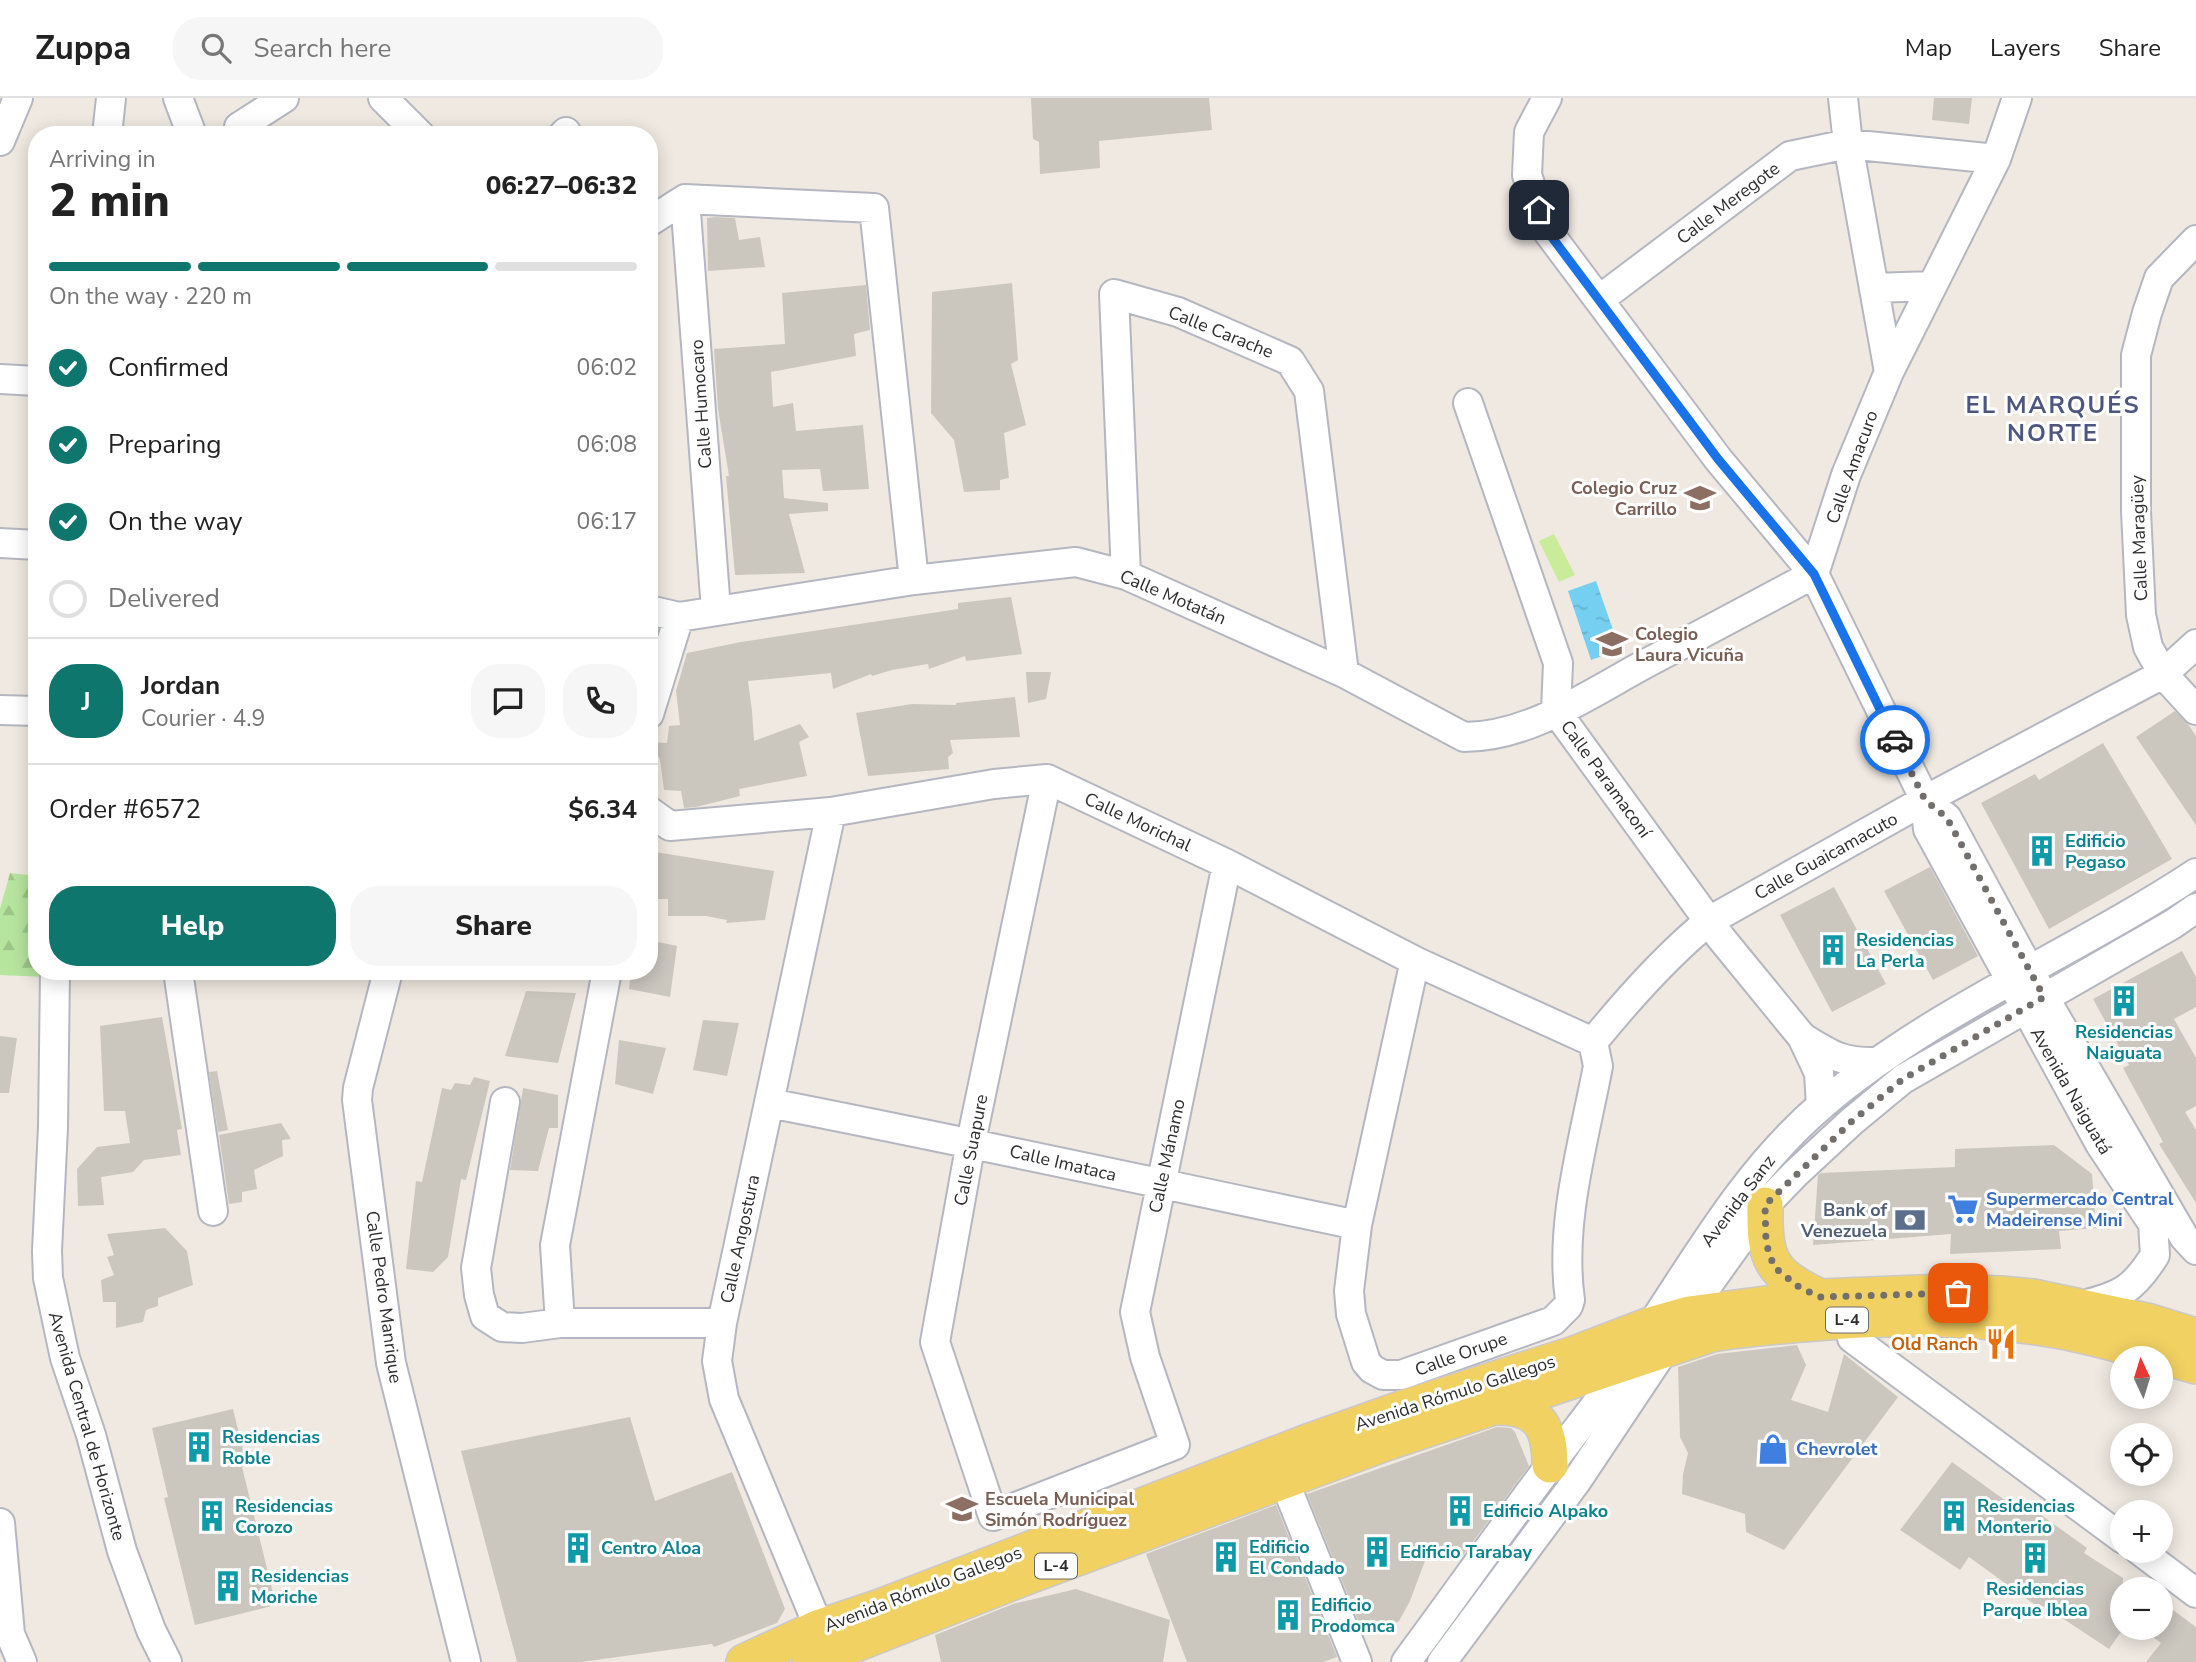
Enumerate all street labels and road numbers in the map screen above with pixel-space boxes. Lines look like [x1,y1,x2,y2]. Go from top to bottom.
street label: Calle Meregote [1672,156,1784,250]
street label: Calle Carache [1165,300,1277,364]
street label: Calle Humocaro [685,339,717,469]
street label: Calle Amacuro [1820,407,1884,527]
street label: Calle Maragüey [2125,474,2153,602]
street label: Calle Motatán [1116,564,1230,630]
street label: Calle Paramaconí [1555,715,1657,843]
street label: Calle Morichal [1081,787,1196,858]
street label: Calle Guaicamacuto [1750,807,1902,905]
street label: Avenida Naiguatá [2025,1023,2117,1159]
street label: Calle Suapure [948,1092,994,1208]
street label: Calle Mánamo [1143,1097,1191,1215]
street label: Calle Imataca [1007,1139,1119,1187]
street label: Avenida Sanz [1695,1150,1781,1252]
street label: Calle Angostura [715,1172,765,1306]
street label: Calle Pedro Manrique [360,1209,408,1385]
road number: L-4 [1826,1308,1868,1332]
street label: Avenida Central de Horizonte [43,1309,131,1543]
street label: Calle Orupe [1412,1326,1510,1382]
street label: Avenida Rómulo Gallegos [1352,1349,1558,1437]
street label: Avenida Rómulo Gallegos [821,1540,1025,1638]
road number: L-4 [1035,1554,1077,1578]

